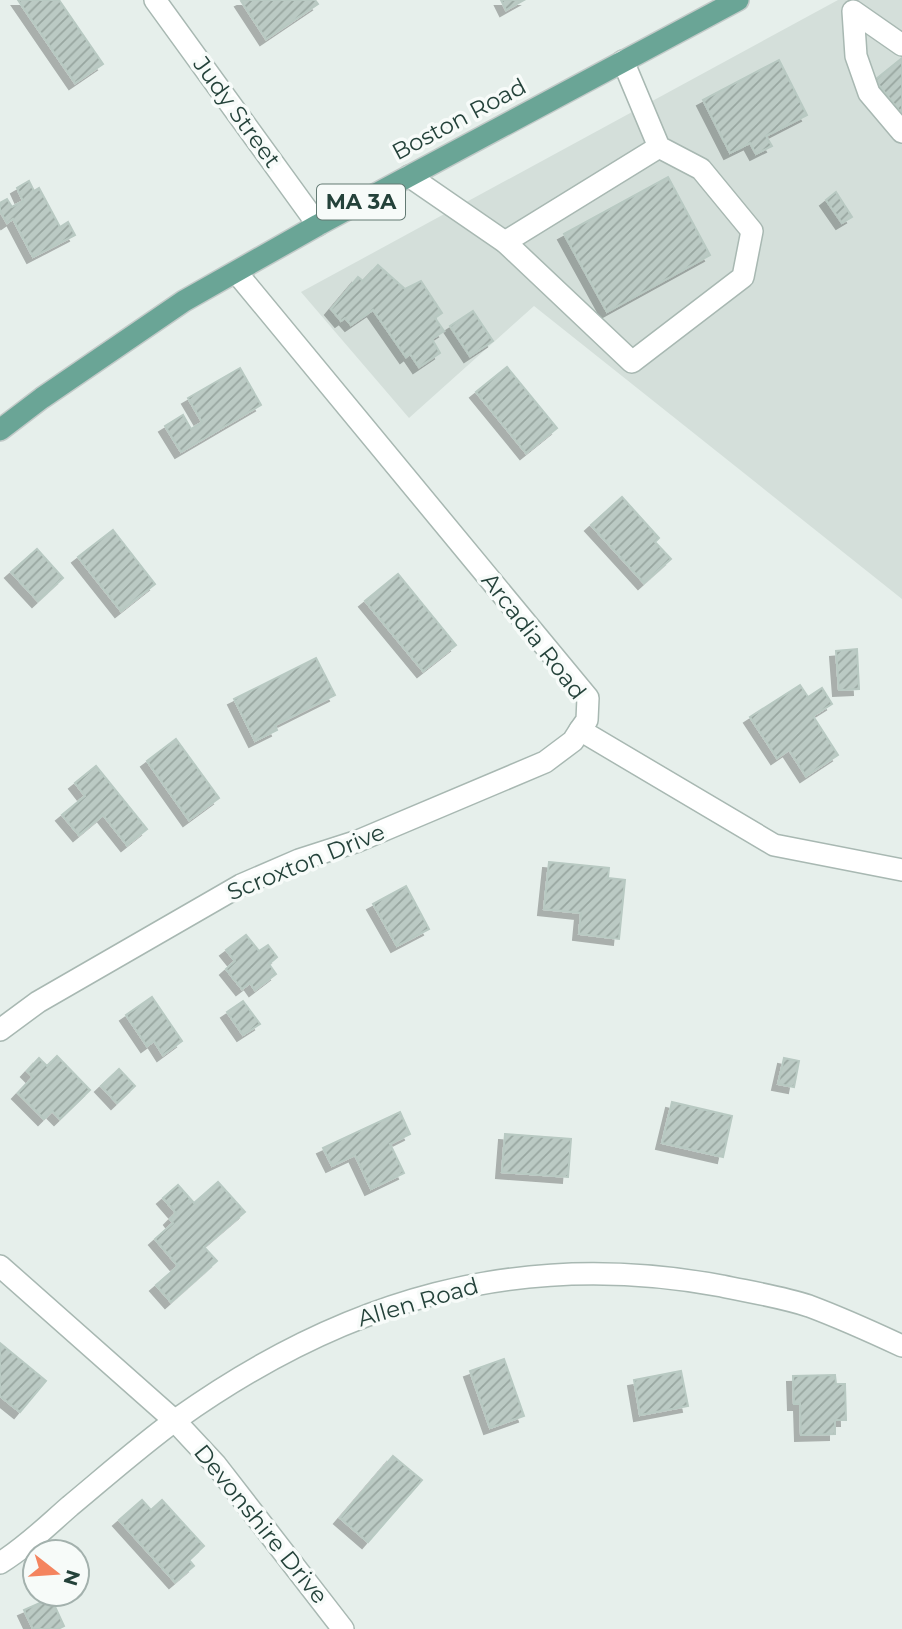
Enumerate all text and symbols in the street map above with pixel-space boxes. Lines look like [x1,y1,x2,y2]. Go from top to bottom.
street label: Judy Street [187,50,287,173]
street label: Boston Road [387,72,531,166]
road number: MA 3A [317,184,405,220]
street label: Arcadia Road [476,567,592,705]
street label: Scroxton Drive [223,818,389,906]
street label: Allen Road [354,1271,482,1333]
street label: Devonshire Drive [188,1439,334,1609]
north arrow [21,1538,91,1608]
text: N [59,1567,85,1589]

